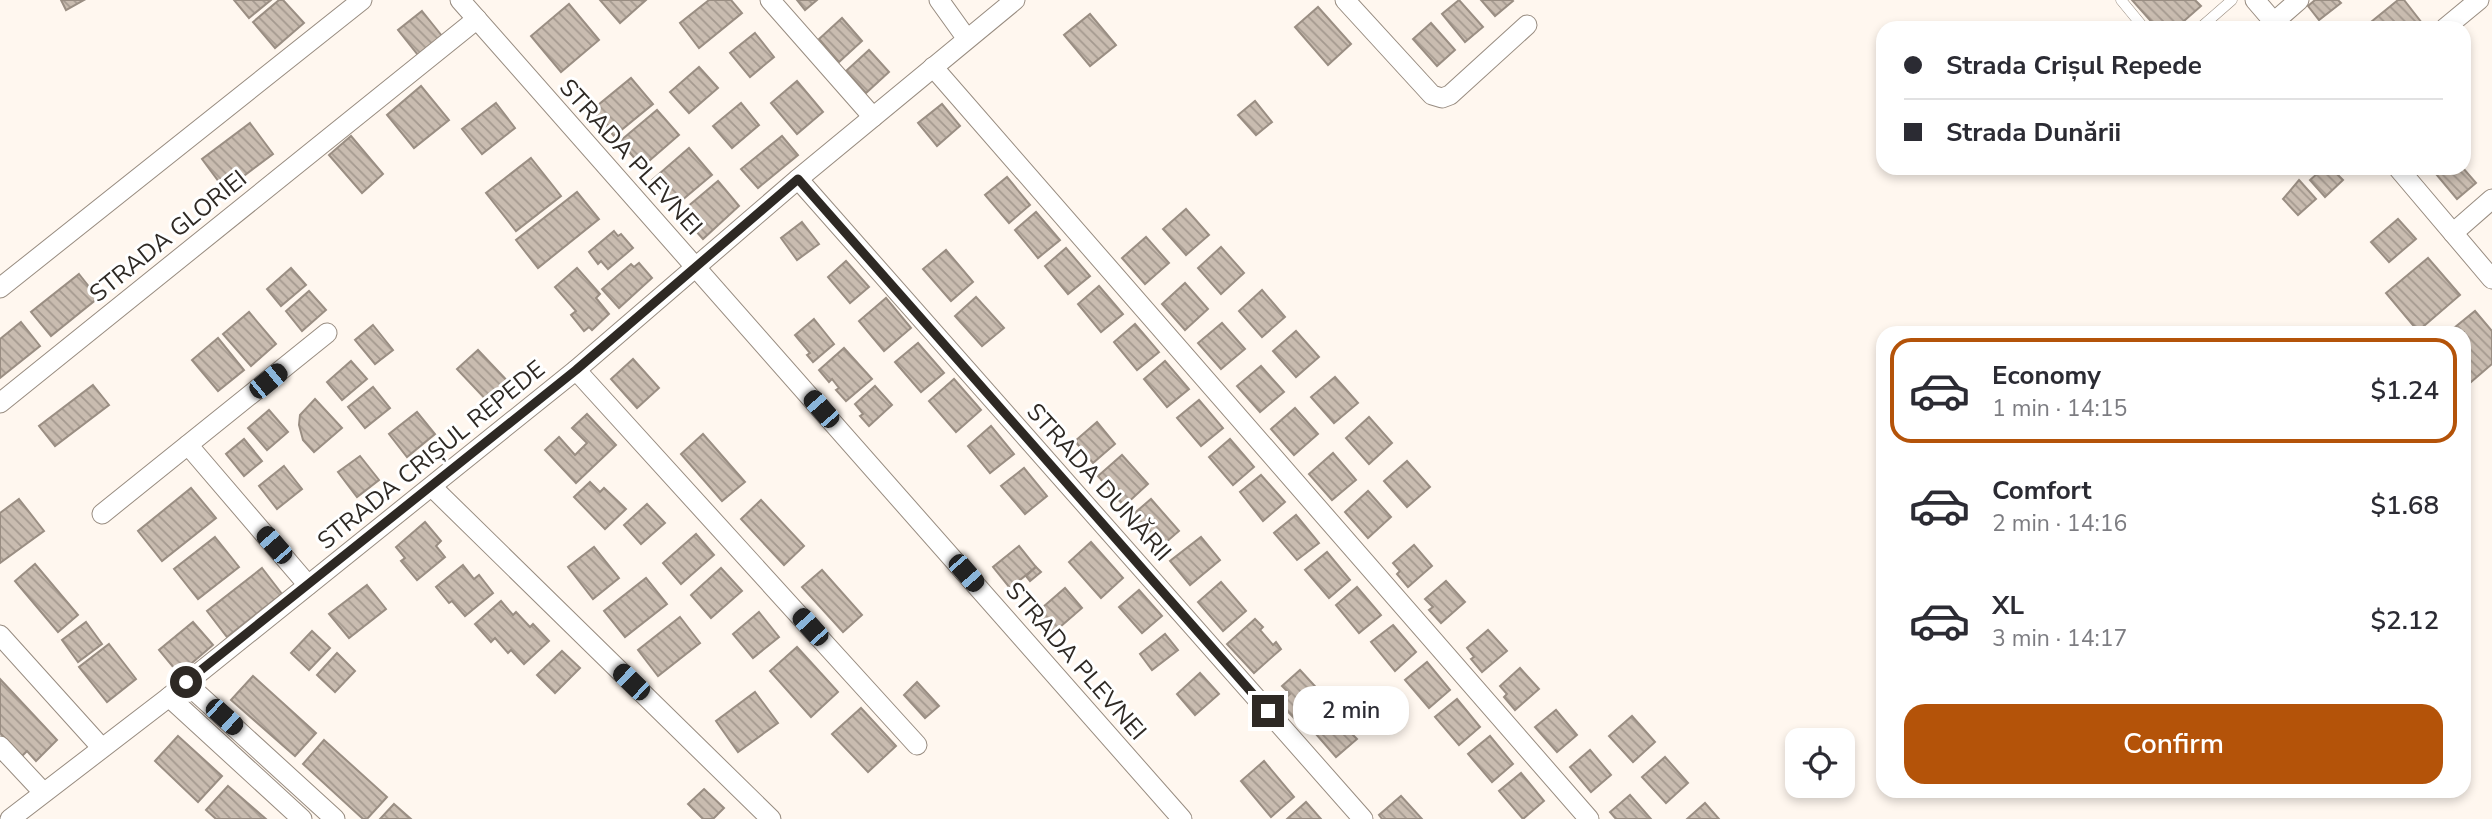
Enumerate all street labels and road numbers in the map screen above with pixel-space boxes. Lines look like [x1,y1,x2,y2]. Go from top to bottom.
street label: STRADA PLEVNEI [552,72,710,242]
street label: STRADA GLORIEI [83,163,253,309]
street label: STRADA CRIȘUL REPEDE [311,353,551,557]
street label: STRADA DUNĂRII [1019,396,1179,568]
street label: STRADA PLEVNEI [998,575,1154,747]

